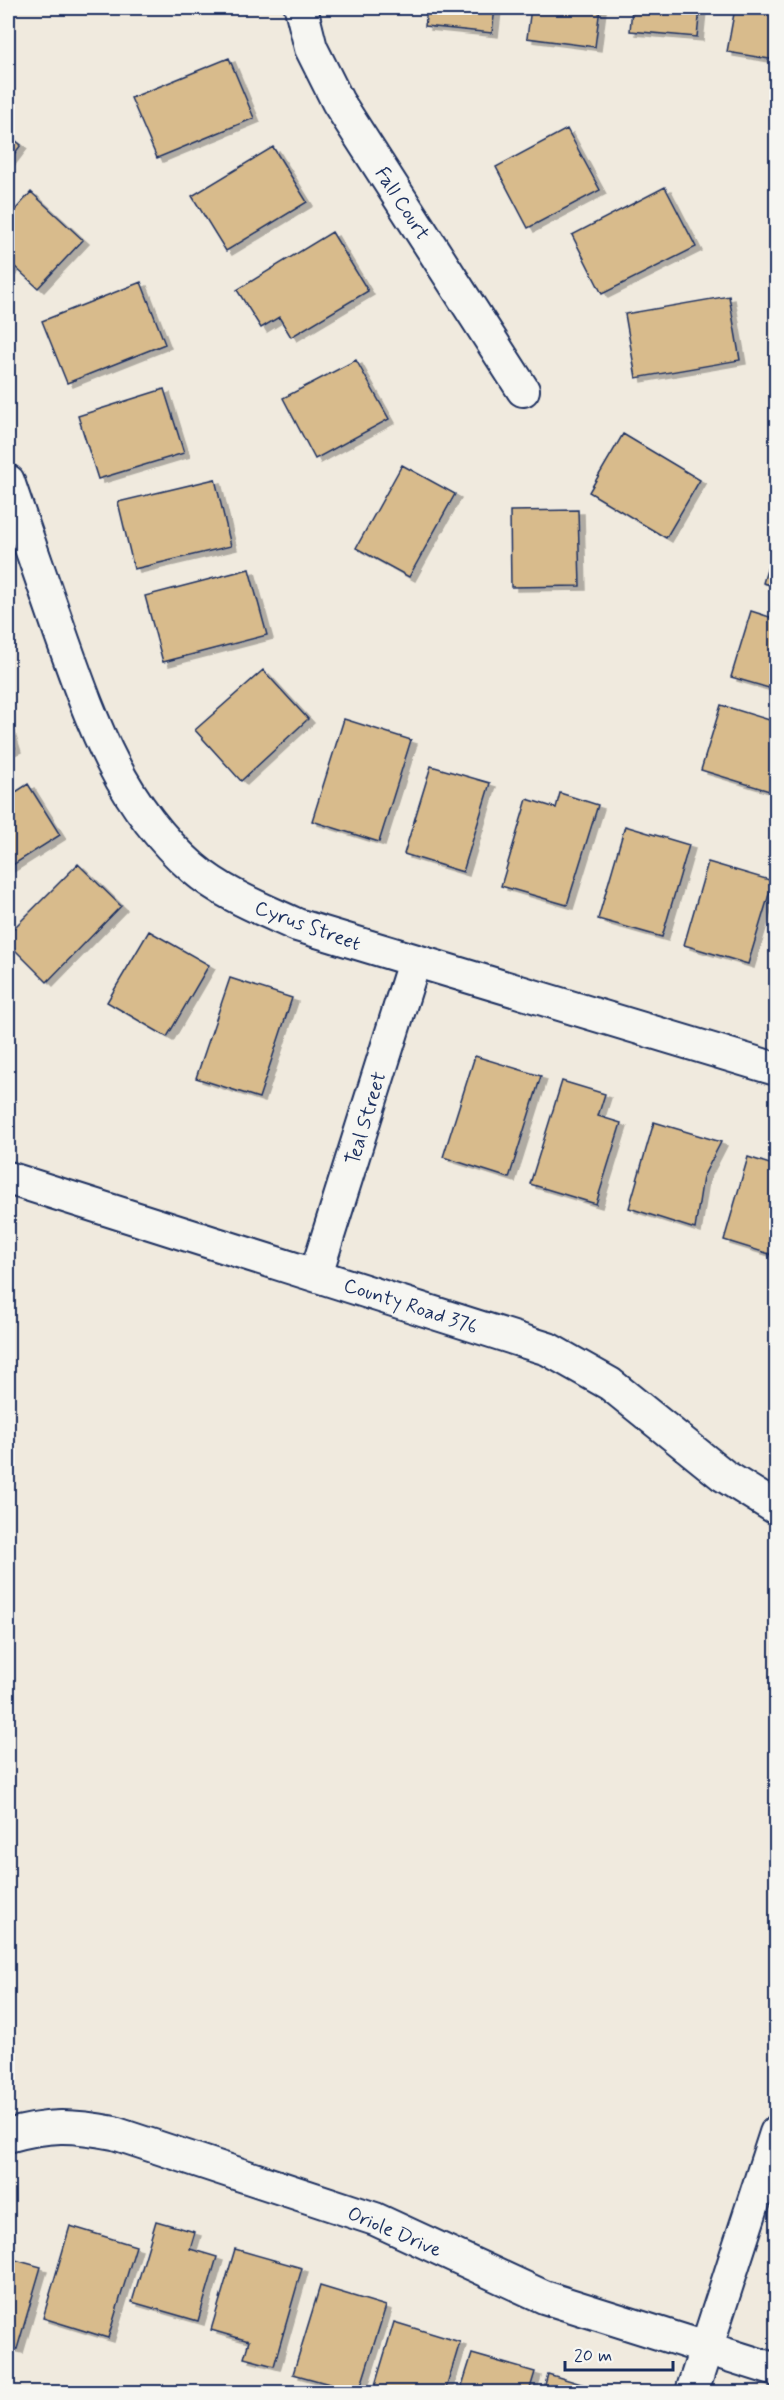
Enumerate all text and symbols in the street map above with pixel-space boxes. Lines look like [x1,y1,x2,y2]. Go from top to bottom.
street label: Fall Court [368,162,436,246]
street label: Cyrus Street [251,895,364,958]
street label: Teal Street [339,1069,393,1168]
street label: County Road 376 [340,1272,481,1341]
street label: Oriole Drive [343,2200,446,2264]
scale bar [565,2334,673,2372]
text: 20 m [574,2344,612,2368]

